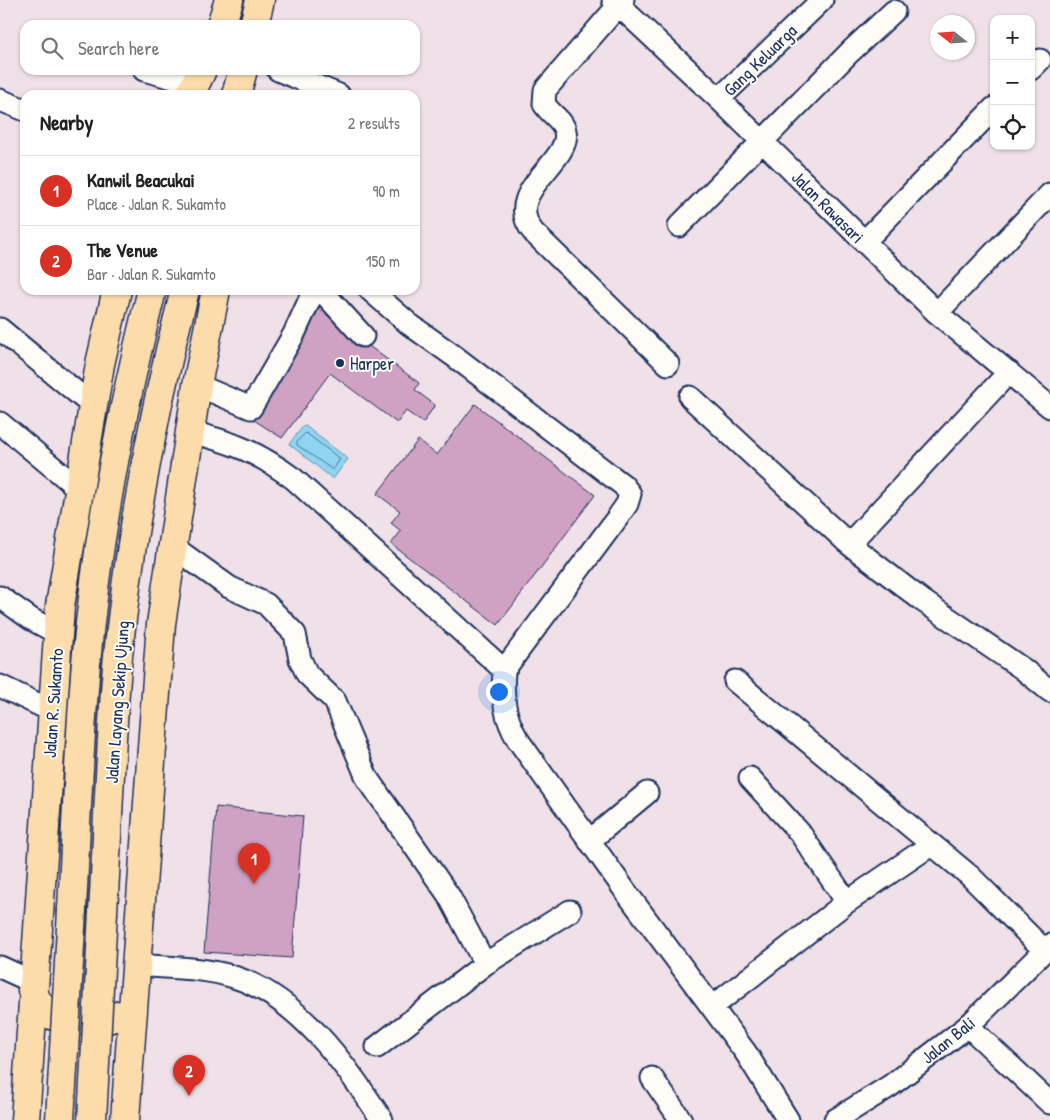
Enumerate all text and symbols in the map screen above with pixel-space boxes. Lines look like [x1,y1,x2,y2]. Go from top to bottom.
north arrow [930,15,975,60]
map controls [990,15,1035,150]
button: + [990,15,1035,60]
street label: Gang Keluarga [718,18,802,102]
search box [20,20,420,75]
icon: search [38,34,66,62]
text: Search here [78,35,159,61]
button: − [990,60,1035,105]
button: locate [990,105,1035,150]
text: Nearby [40,108,93,137]
text: 2 results [348,112,400,134]
street label: Jalan Rawasari [786,165,870,249]
text: Kanwil Beacukai [87,167,195,193]
text: 1 [53,180,59,202]
text: 90 m [372,180,400,202]
text: Place · Jalan R. Sukamto [87,193,226,215]
text: The Venue [87,237,158,263]
text: 2 [52,250,60,272]
text: 150 m [366,250,400,272]
text: Bar · Jalan R. Sukamto [87,263,216,285]
place label: Harper [350,351,394,376]
marker: Harper [334,357,346,369]
street label: Jalan Layang Sekip Ujung [99,620,135,784]
street label: Jalan R. Sukamto [37,647,69,759]
your location [486,679,512,705]
pin: 1 [238,843,270,884]
street label: Jalan Bali [916,1011,980,1069]
pin: 2 [173,1055,205,1096]

